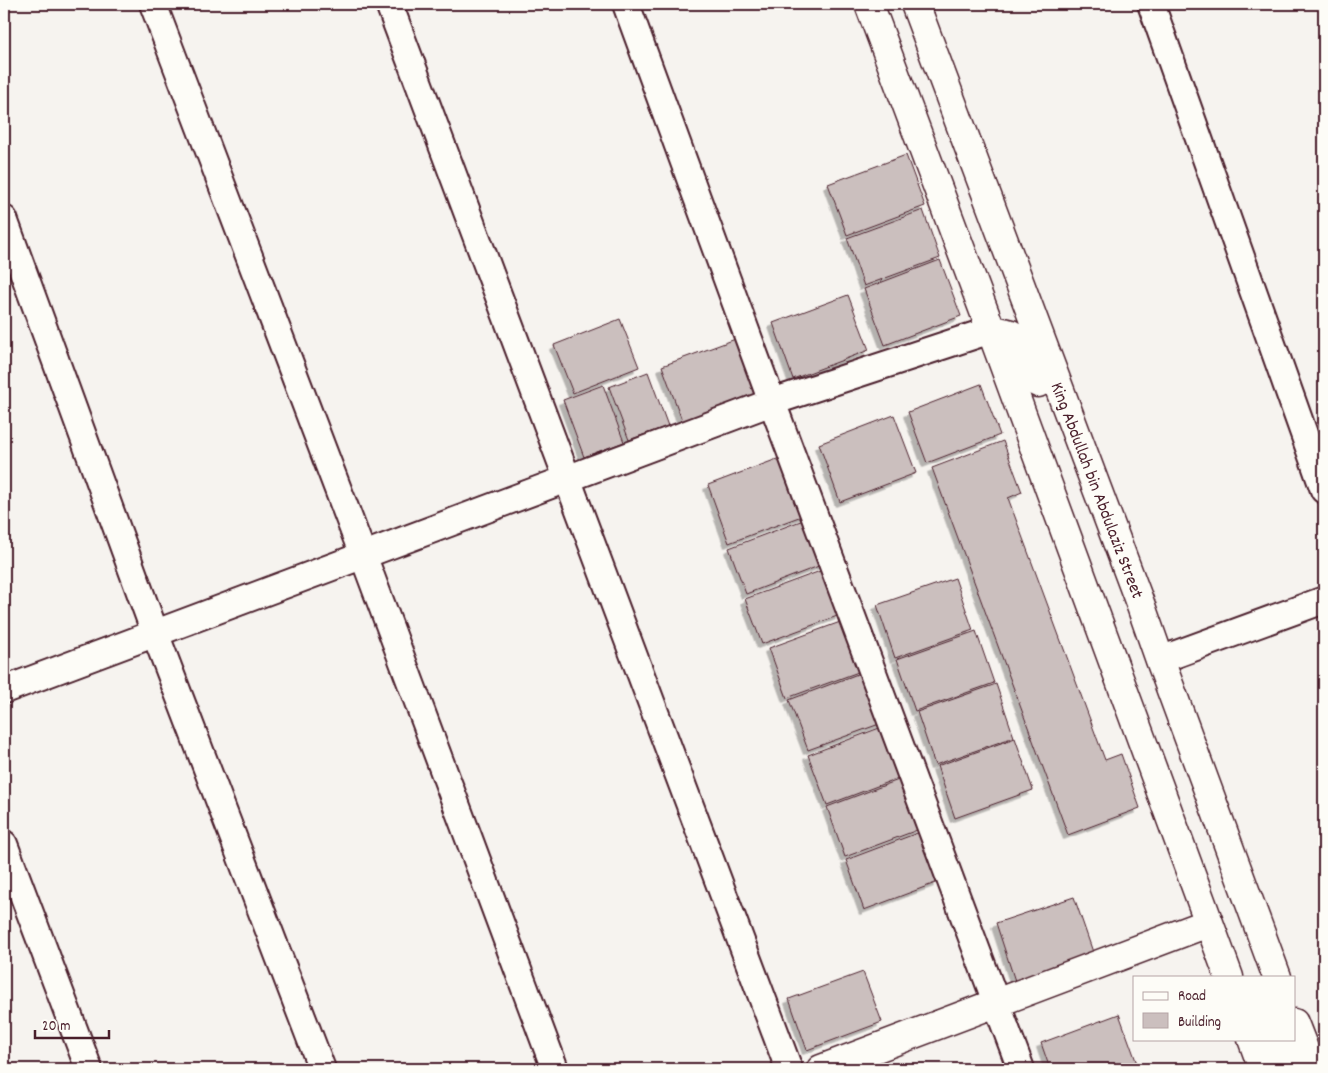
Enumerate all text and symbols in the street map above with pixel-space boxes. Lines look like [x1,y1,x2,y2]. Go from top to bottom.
street label: King Abdullah bin Abdulaziz Street [1043,379,1149,603]
legend [1133,976,1296,1040]
text: Road [1178,986,1206,1008]
scale bar [35,1008,109,1040]
text: Building [1178,1012,1221,1034]
text: 20 m [42,1016,70,1038]

